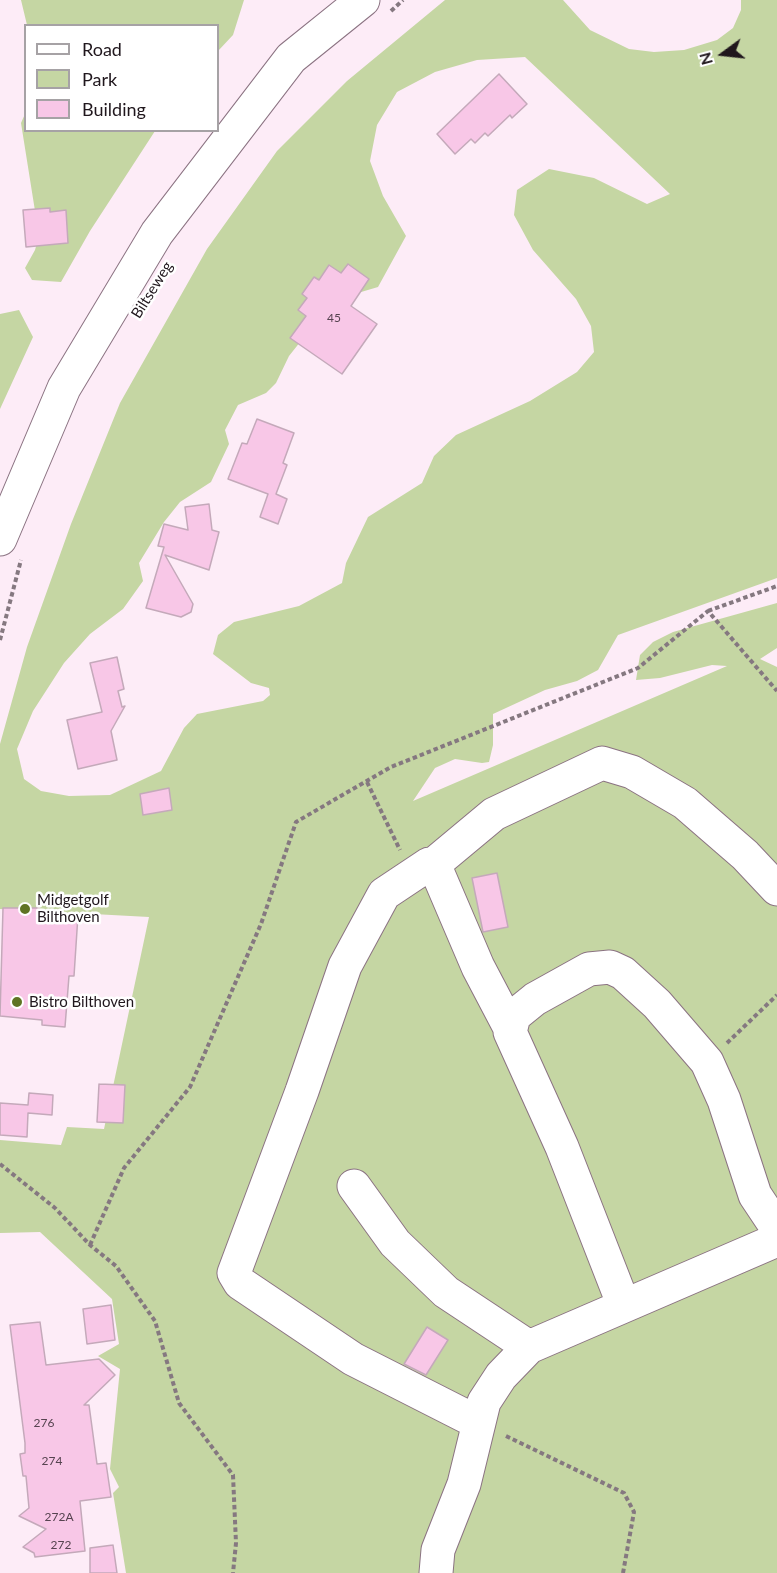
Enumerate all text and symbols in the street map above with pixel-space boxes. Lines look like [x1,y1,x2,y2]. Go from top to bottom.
legend [24,24,219,132]
north arrow [693,24,753,84]
text: Road [82,38,122,60]
text: N [694,50,716,67]
text: Park [82,68,117,90]
text: Building [82,98,146,120]
street label: Biltseweg [127,258,177,322]
house number: 45 [327,311,341,325]
place label: Midgetgolf Bilthoven [37,891,109,926]
marker: Midgetgolf Bilthoven [18,902,32,916]
place label: Bistro Bilthoven [29,993,134,1011]
marker: Bistro Bilthoven [10,995,24,1009]
house number: 276 [34,1416,54,1430]
house number: 274 [42,1454,62,1468]
house number: 272A [44,1510,74,1524]
house number: 272 [51,1538,71,1552]

